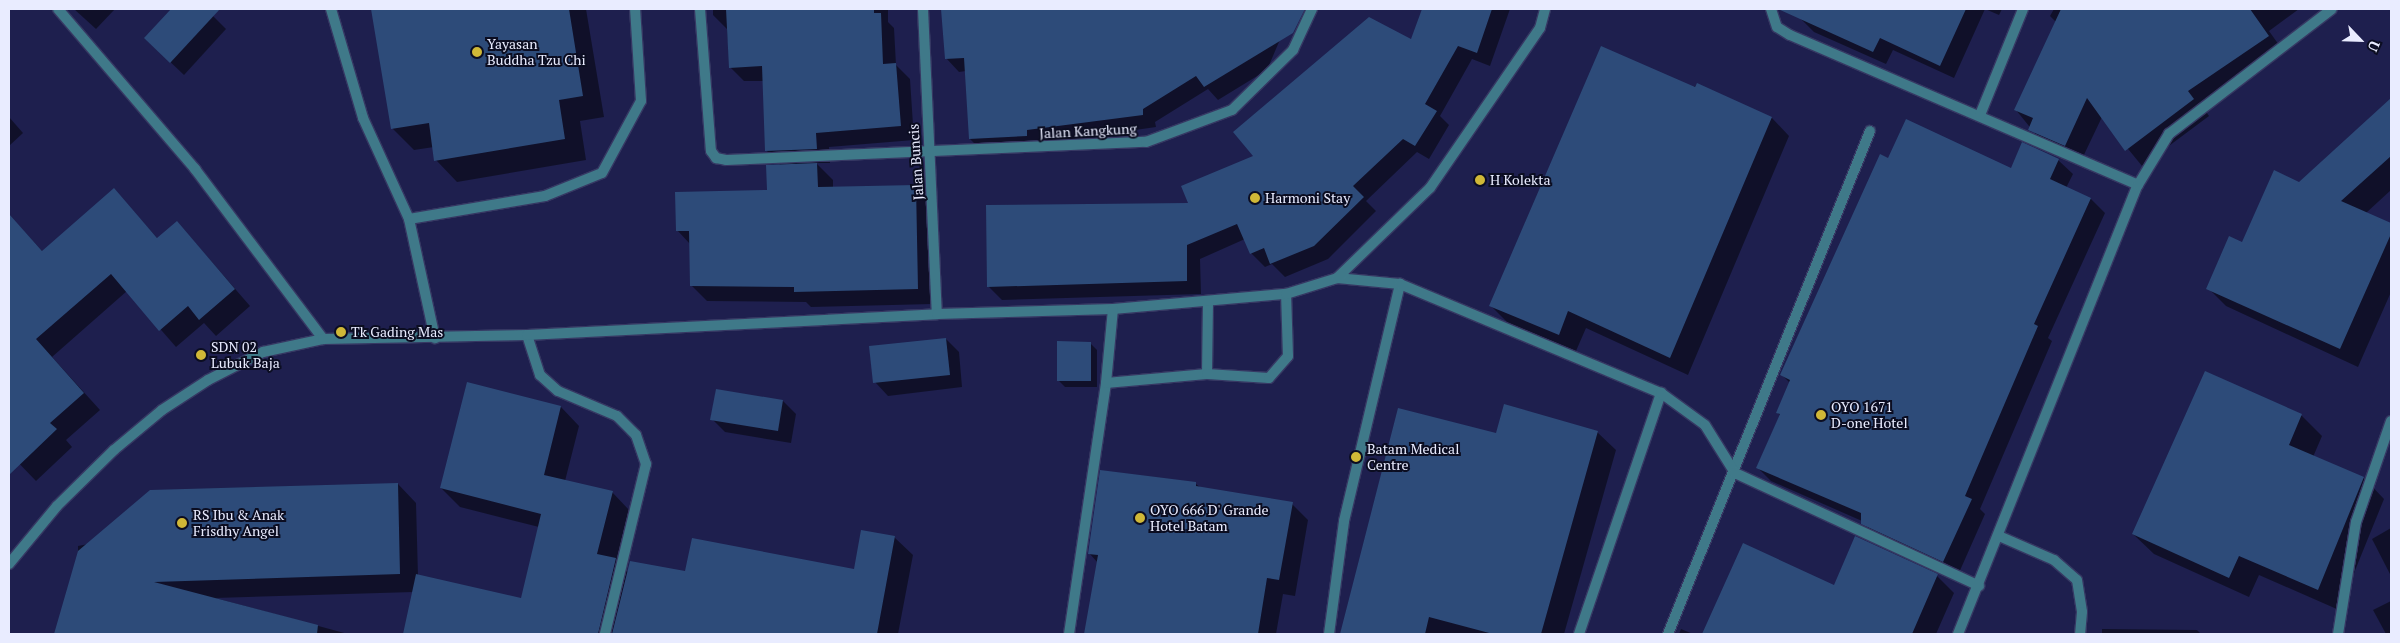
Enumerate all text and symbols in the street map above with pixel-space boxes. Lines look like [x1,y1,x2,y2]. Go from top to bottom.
north arrow [2335,15,2385,65]
place label: Yayasan Buddha Tzu Chi [487,36,586,68]
text: U [2363,38,2385,55]
marker: Yayasan Buddha Tzu Chi [471,46,483,58]
street label: Jalan Kangkung [1039,120,1137,142]
street label: Jalan Buncis [905,123,927,201]
place label: H Kolekta [1490,172,1550,188]
marker: H Kolekta [1474,174,1486,186]
place label: Harmoni Stay [1265,190,1350,206]
marker: Harmoni Stay [1249,192,1261,204]
place label: Tk Gading Mas [351,324,443,340]
marker: Tk Gading Mas [335,326,347,338]
place label: SDN 02 Lubuk Baja [211,339,280,372]
marker: SDN 02 Lubuk Baja [195,349,207,361]
place label: OYO 1671 D-one Hotel [1831,399,1908,432]
marker: OYO 1671 D-one Hotel [1815,409,1827,421]
place label: Batam Medical Centre [1367,441,1459,474]
marker: Batam Medical Centre [1349,450,1363,464]
place label: OYO 666 D' Grande Hotel Batam [1150,502,1269,534]
place label: RS Ibu & Anak Frisdhy Angel [193,507,285,540]
marker: OYO 666 D' Grande Hotel Batam [1134,512,1146,524]
marker: RS Ibu & Anak Frisdhy Angel [175,516,189,530]

